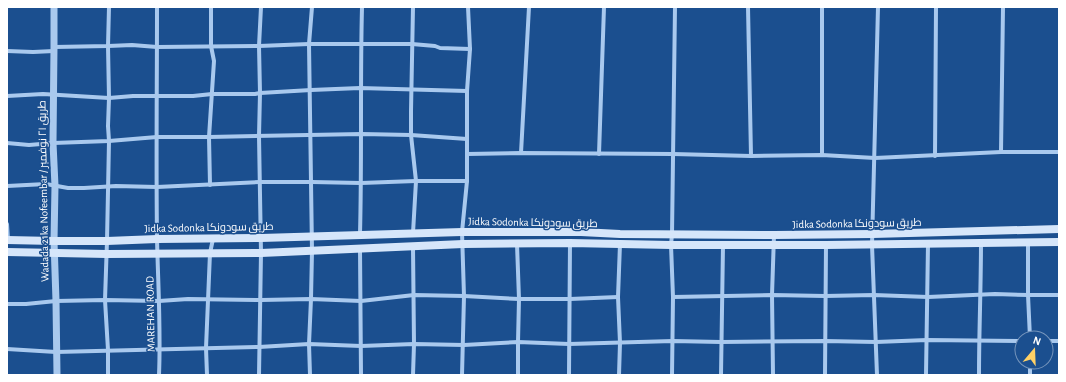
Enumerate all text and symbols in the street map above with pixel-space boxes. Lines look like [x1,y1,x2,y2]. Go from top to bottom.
street label: Wadada 21ka Nofeembar / طريق ٢١ نوفمبر [36,100,52,282]
street label: Jidka Sodonka طريق سودونكا [468,216,598,230]
street label: Jidka Sodonka طريق سودونكا [792,217,922,231]
street label: Jidka Sodonka طريق سودونكا [144,221,274,235]
street label: MAREHAN ROAD [144,276,157,352]
north arrow [1014,330,1054,370]
text: N [1032,335,1043,347]

